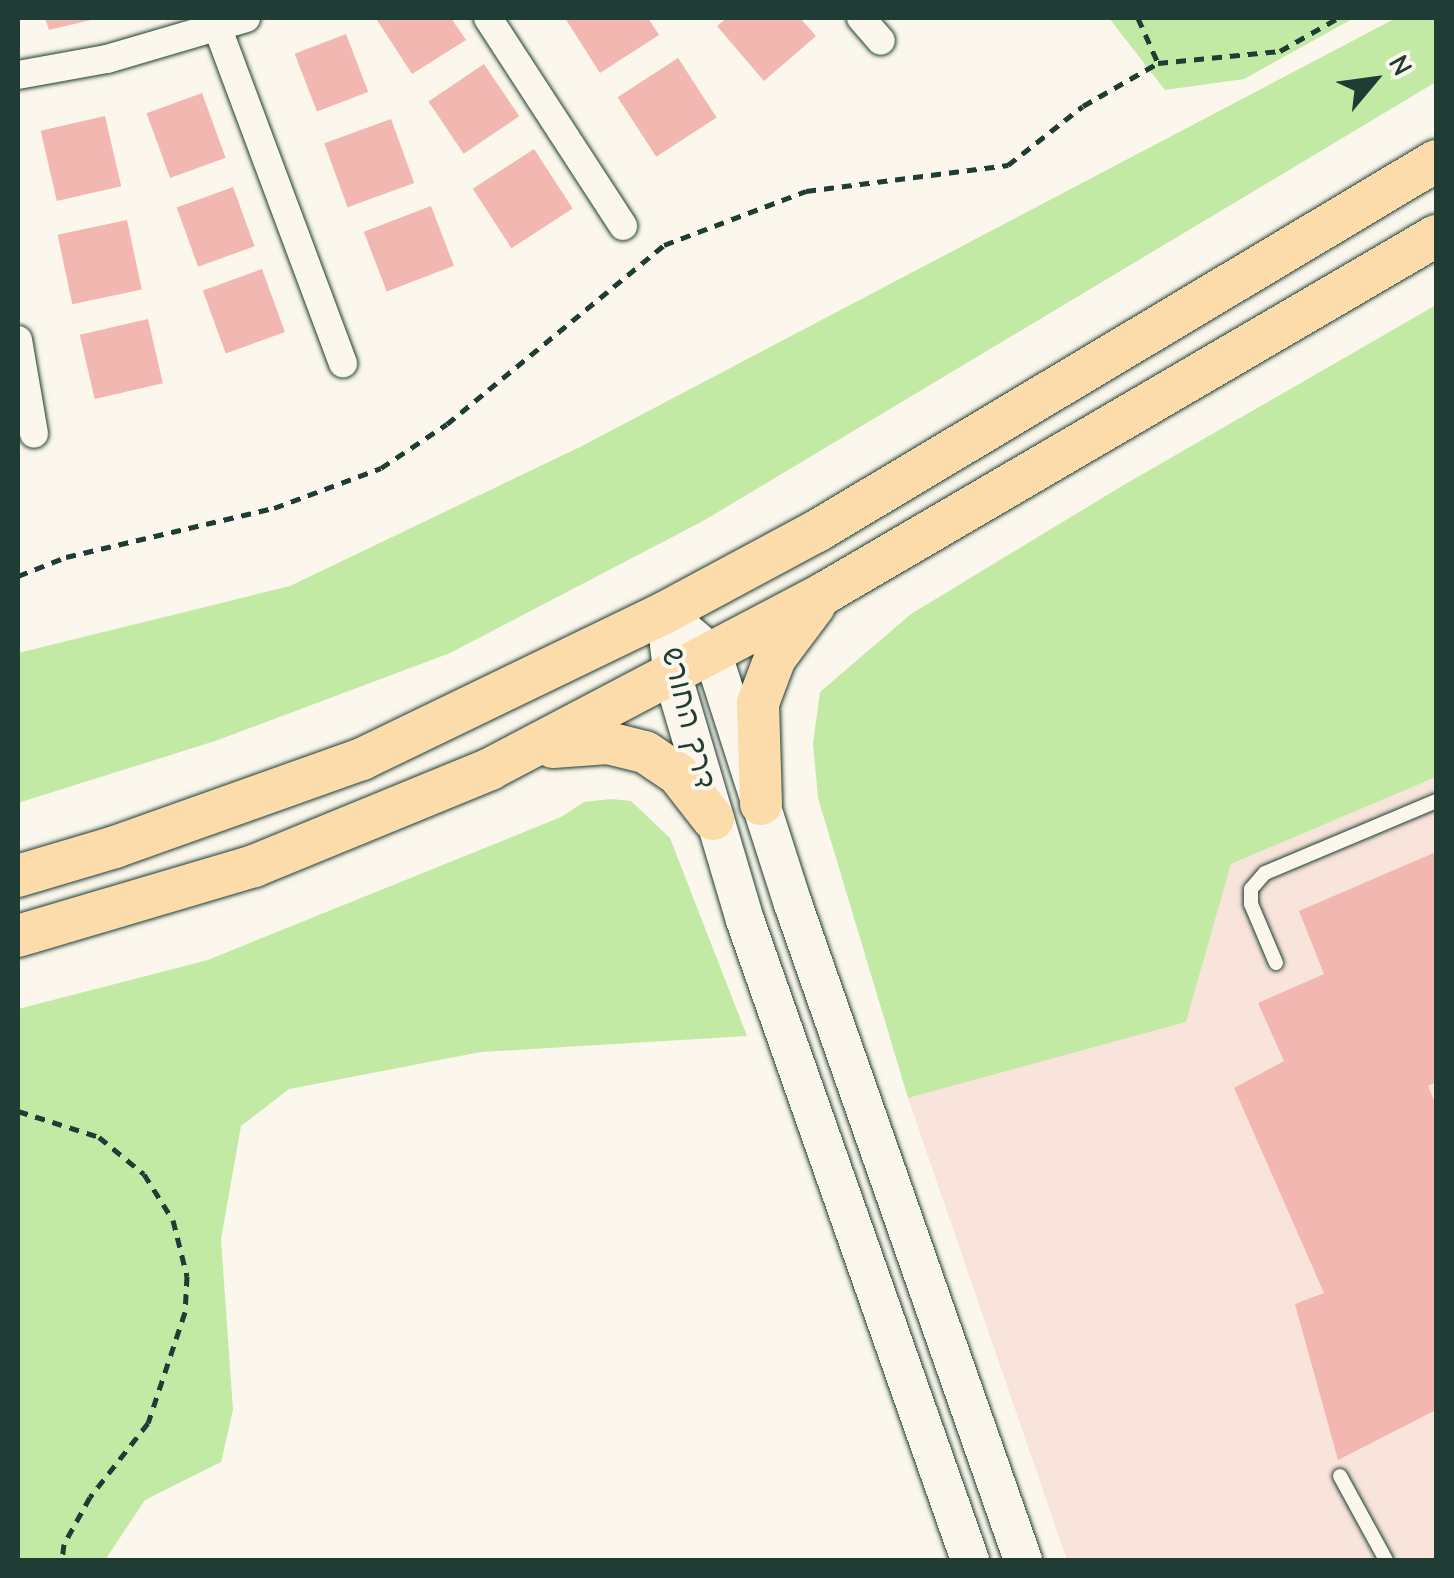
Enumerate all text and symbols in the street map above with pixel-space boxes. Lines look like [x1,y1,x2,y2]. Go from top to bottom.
north arrow [1324,30,1424,130]
text: N [1382,50,1419,81]
street label: דרך החורש [653,643,723,793]

